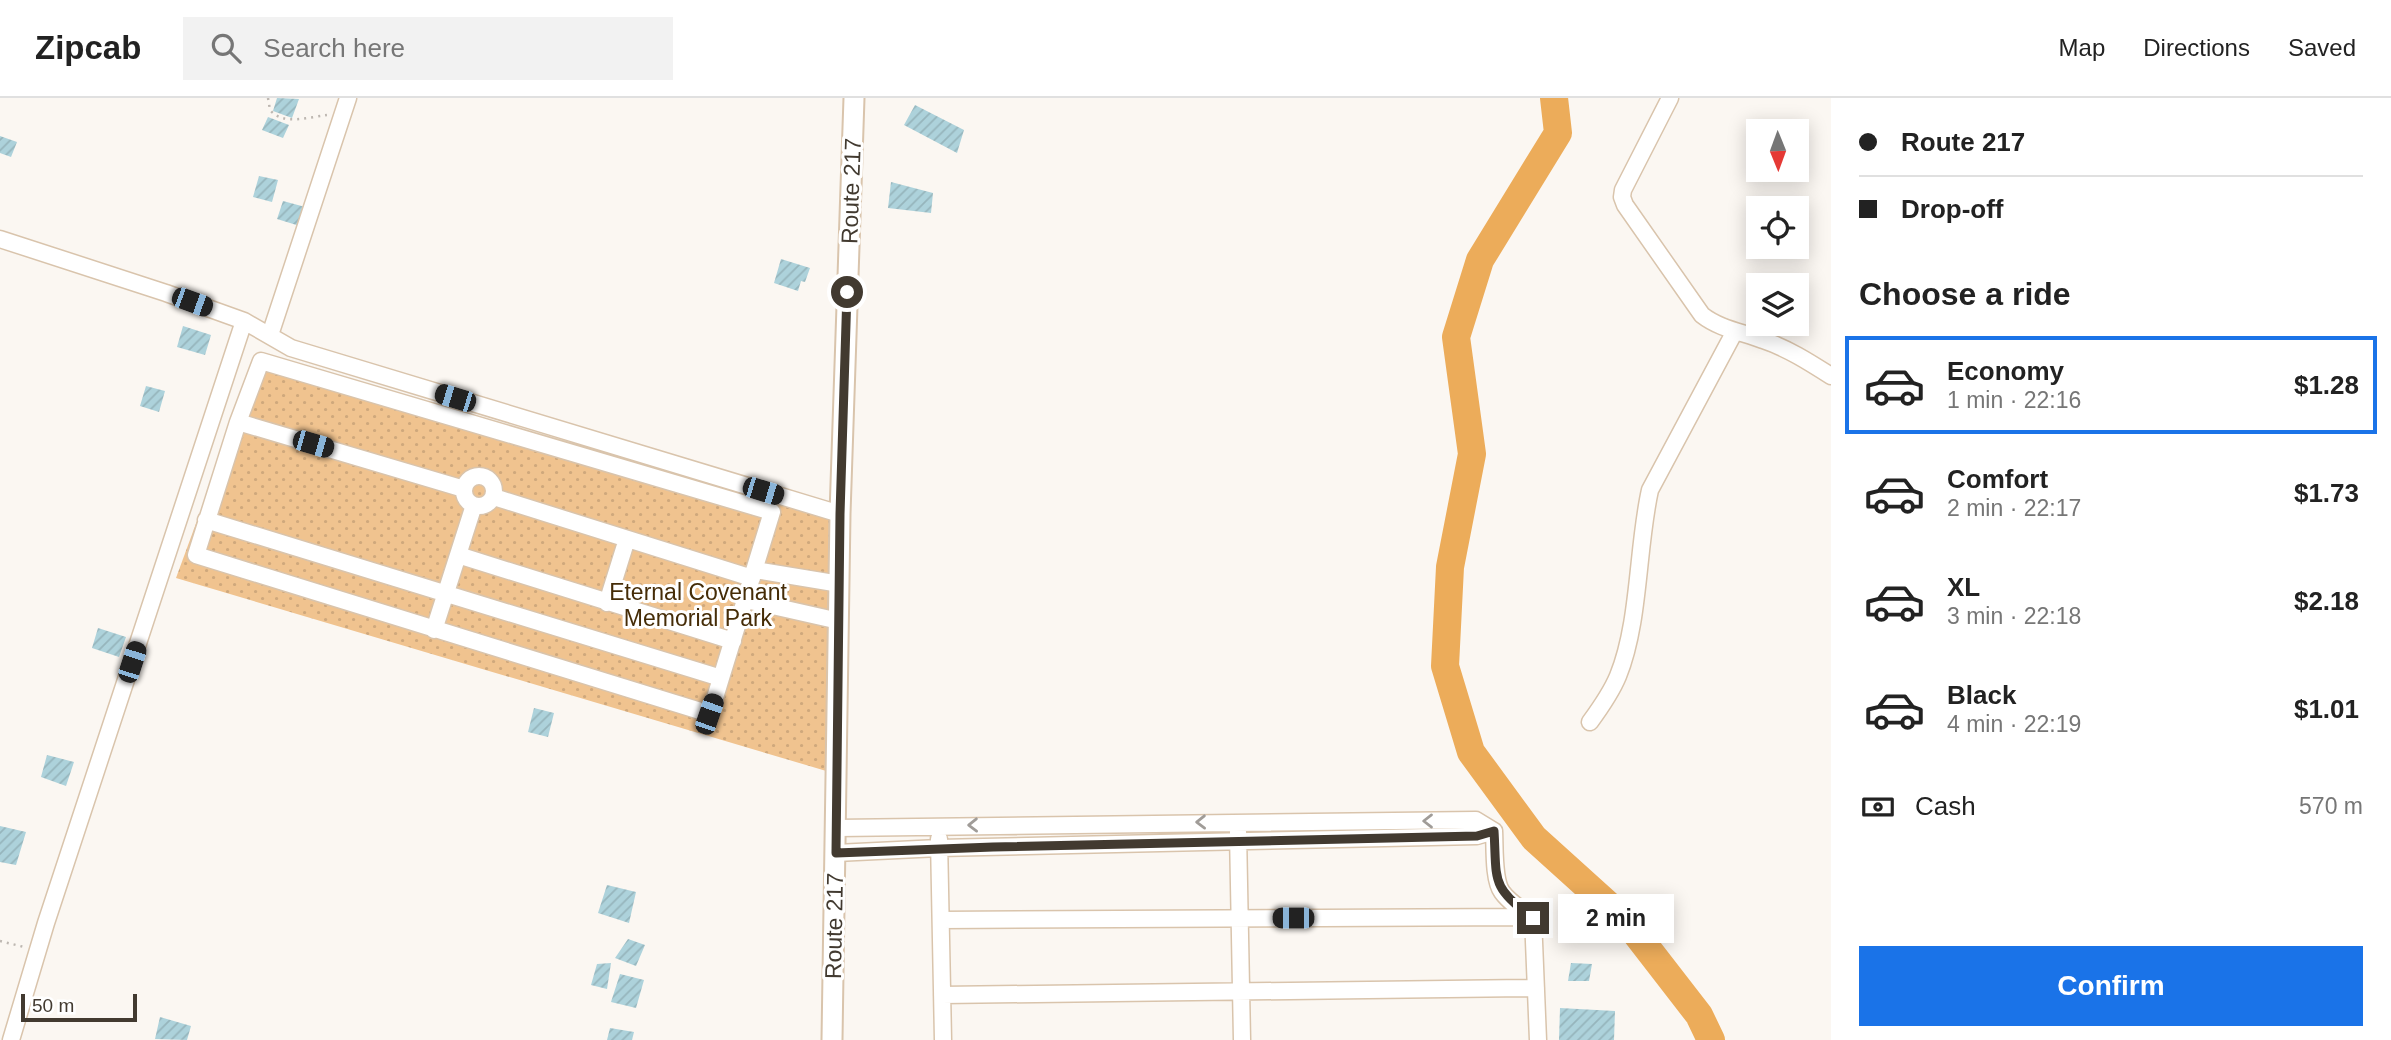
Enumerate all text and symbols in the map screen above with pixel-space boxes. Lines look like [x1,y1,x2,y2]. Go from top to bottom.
search box [183,17,673,80]
text: Zipcab [35,29,141,66]
icon: search [207,29,245,67]
text: Search here [263,33,405,63]
text: Map [2059,34,2105,61]
text: Directions [2143,34,2250,61]
text: Saved [2288,34,2356,61]
north arrow [1746,119,1810,182]
map controls [1746,119,1809,336]
text: Route 217 [1901,127,2025,157]
street label: Route 217 [836,138,866,244]
text: Drop-off [1901,194,2004,224]
button: locate [1746,196,1809,259]
button: layers [1746,273,1809,336]
route start [831,276,863,308]
text: Choose a ride [1859,276,2071,312]
car [169,285,216,319]
icon: car [1863,354,1926,417]
text: Economy [1947,356,2064,386]
text: $1.28 [2294,370,2359,400]
car [432,382,479,414]
text: 1 min · 22:16 [1947,387,2081,413]
car [290,428,337,460]
icon: car [1863,462,1926,525]
text: Comfort [1947,464,2048,494]
car [740,475,787,507]
text: $1.73 [2294,478,2359,508]
text: 2 min · 22:17 [1947,495,2081,521]
icon: car [1863,570,1926,633]
text: XL [1947,572,1980,602]
park label: Eternal Covenant Memorial Park [609,579,787,631]
text: $2.18 [2294,586,2359,616]
text: 3 min · 22:18 [1947,603,2081,629]
car [116,639,149,685]
icon: car [1863,678,1926,741]
text: Black [1947,680,2016,710]
car [693,691,726,737]
text: $1.01 [2294,694,2359,724]
text: 4 min · 22:19 [1947,711,2081,737]
icon: cash [1859,788,1897,826]
text: Cash [1915,791,1976,821]
text: 570 m [2299,793,2363,819]
one-way arrow [1423,813,1433,829]
one-way arrow [1195,814,1206,830]
one-way arrow [968,817,978,833]
street label: Route 217 [820,873,848,979]
callout: 2 min [1558,894,1673,942]
route end [1517,902,1549,934]
text: 2 min [1586,905,1646,931]
car [1273,908,1315,929]
button: Confirm [1859,946,2363,1026]
scale bar [21,991,136,1023]
text: 50 m [32,995,74,1016]

